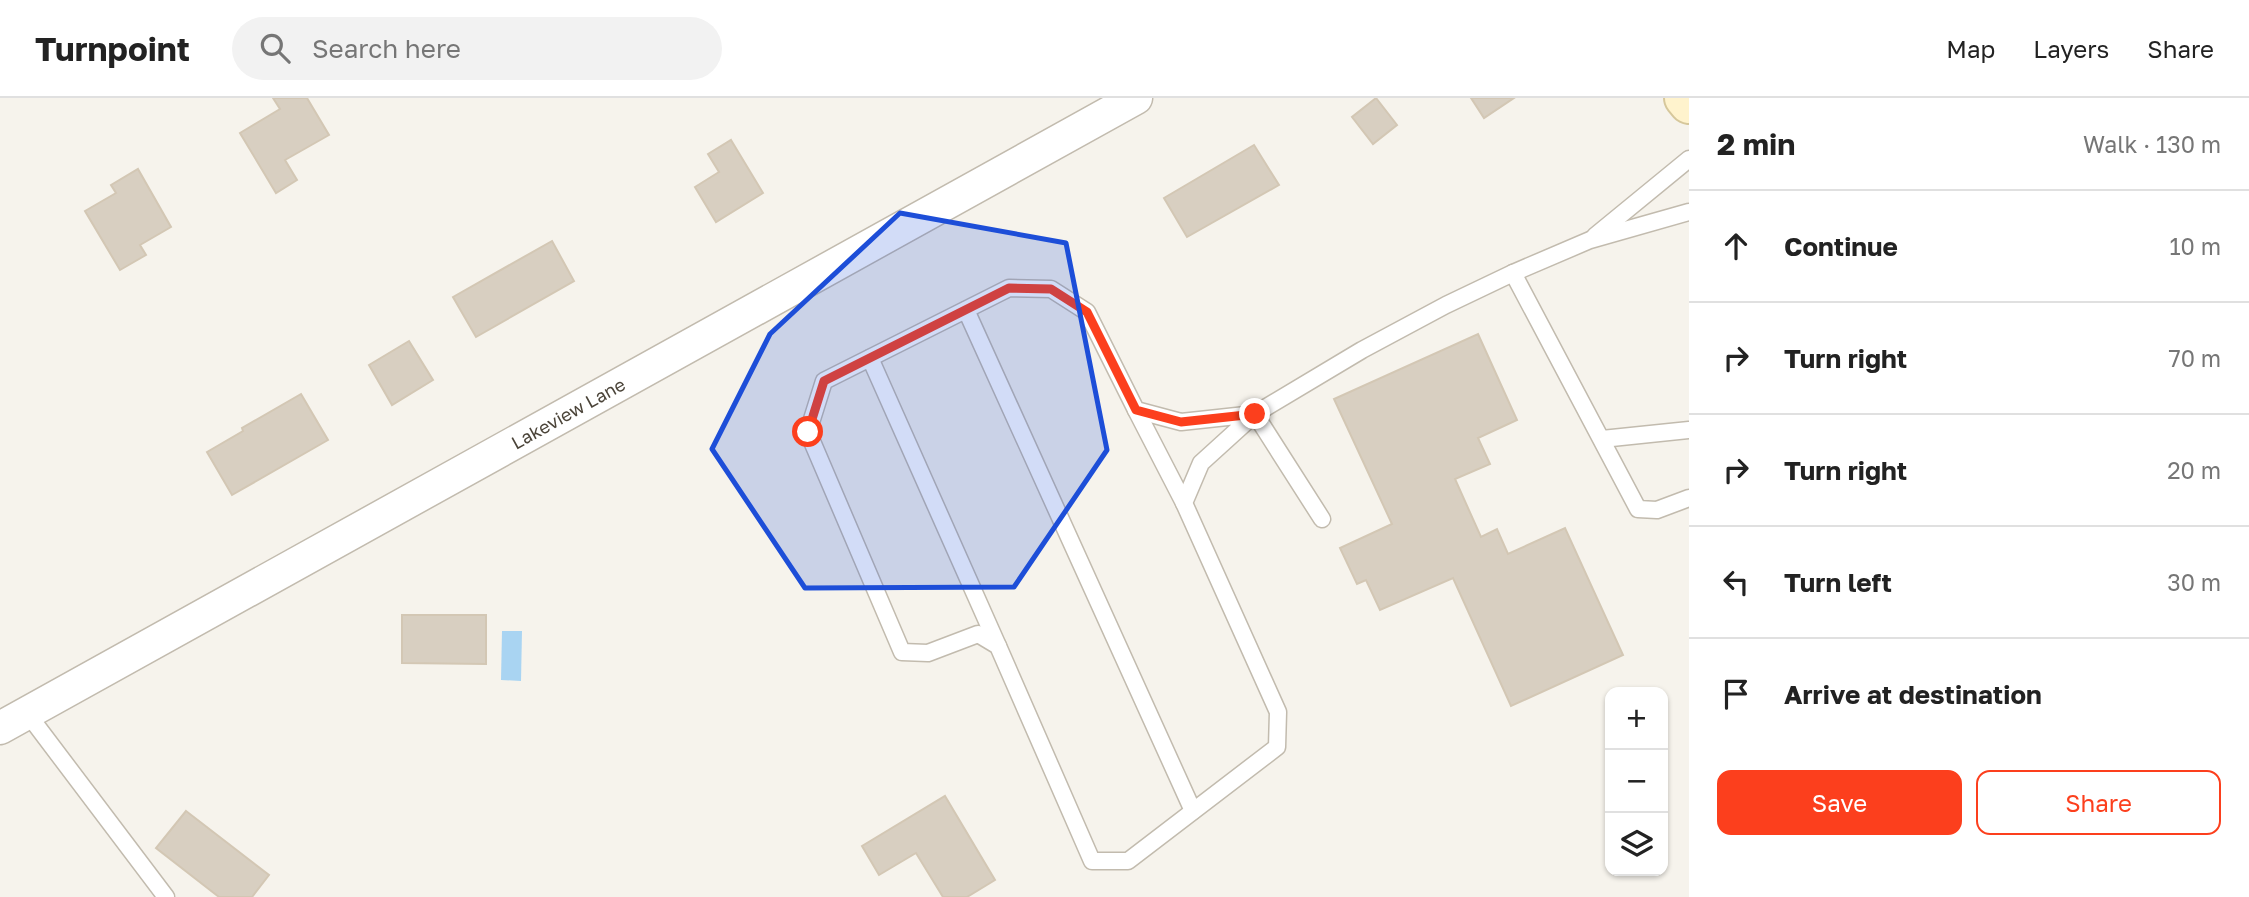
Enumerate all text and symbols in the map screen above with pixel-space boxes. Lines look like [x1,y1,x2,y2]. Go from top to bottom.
search box [232,17,722,80]
text: Turnpoint [35,29,190,68]
icon: search [256,29,294,67]
text: Search here [312,33,461,64]
text: Map [1946,34,1995,63]
text: Layers [2033,34,2109,63]
text: Share [2147,34,2214,63]
text: 2 min [1717,126,1795,162]
text: Walk · 130 m [2083,130,2221,158]
icon: ahead [1717,227,1755,265]
text: Continue [1784,231,1898,262]
text: 10 m [2169,232,2221,260]
icon: right [1717,339,1755,377]
text: Turn right [1784,343,1907,374]
text: 70 m [2168,344,2221,372]
street label: Lakeview Lane [507,373,629,453]
route end [1239,398,1270,429]
route start [792,416,823,447]
icon: right [1717,451,1755,489]
text: Turn right [1784,455,1907,486]
text: 20 m [2167,456,2221,484]
icon: left [1717,563,1755,601]
text: Turn left [1784,567,1892,598]
text: 30 m [2167,568,2221,596]
icon: arrive [1717,675,1755,713]
text: Arrive at destination [1784,679,2042,710]
map controls [1605,687,1668,876]
button: + [1605,687,1668,750]
button: − [1605,750,1668,813]
button: Save [1717,770,1962,835]
button: Share [1976,770,2221,835]
button: layers [1605,813,1668,876]

